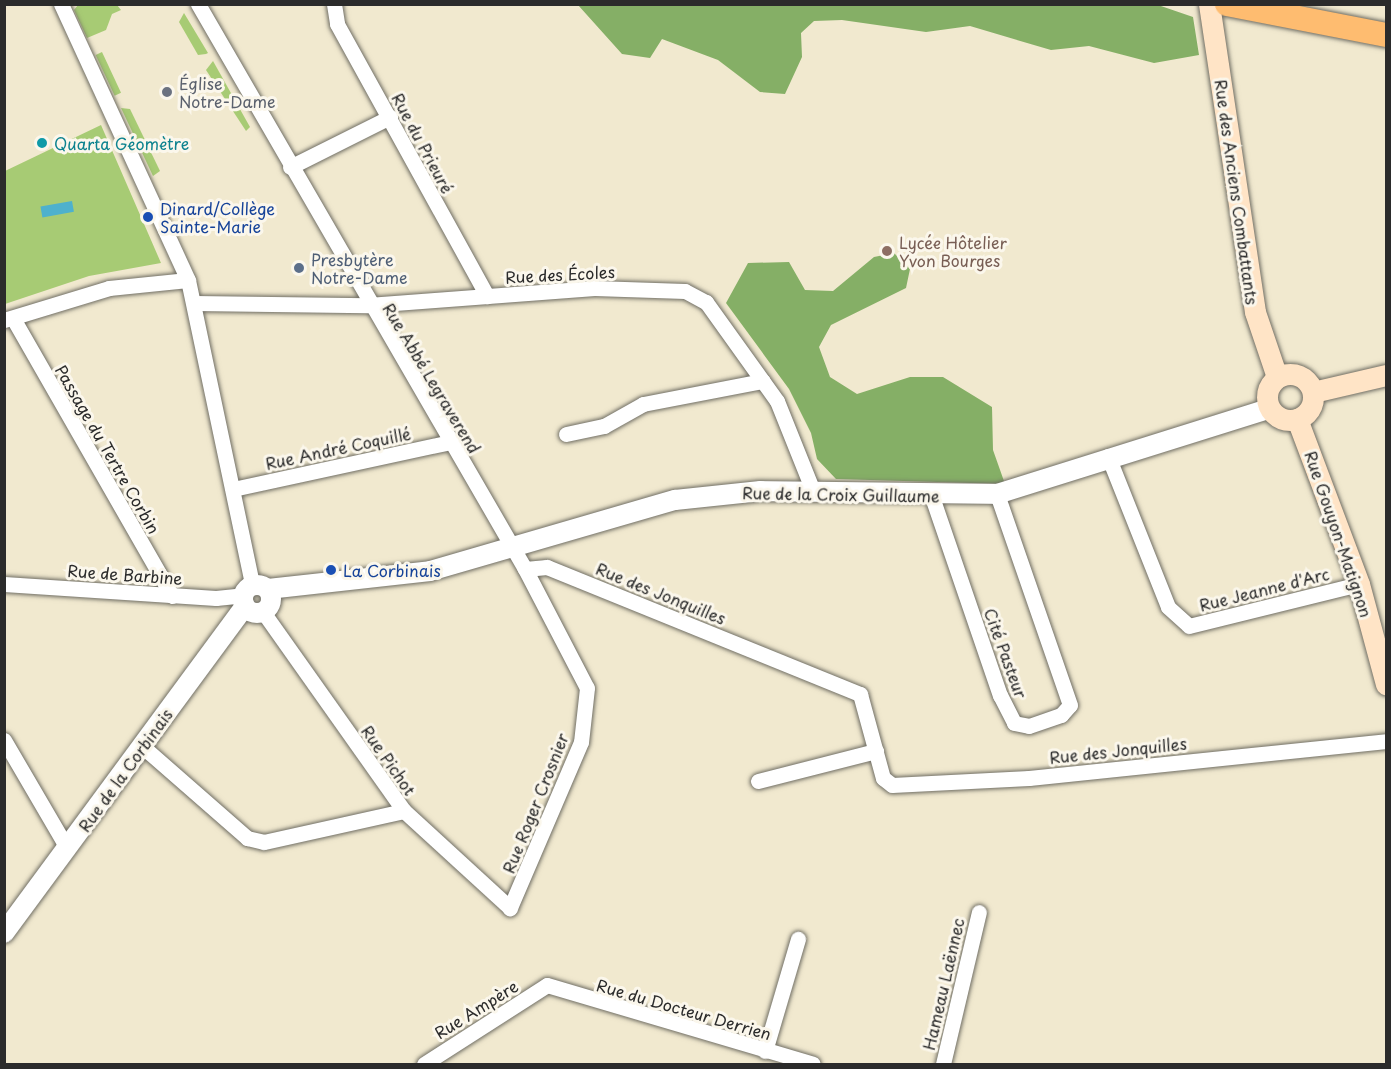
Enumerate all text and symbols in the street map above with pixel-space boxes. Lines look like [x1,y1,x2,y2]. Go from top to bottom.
place label: Église Notre-Dame [179,73,276,111]
street label: Rue des Anciens Combattants [1211,77,1263,307]
marker: Église Notre-Dame [160,85,174,99]
street label: Rue du Prieuré [388,89,458,197]
place label: Quarta Géomètre [54,133,191,153]
marker: Quarta Géomètre [35,136,49,150]
place label: Dinard/Collège Sainte-Marie [160,198,275,236]
marker: Dinard/Collège Sainte-Marie [141,210,155,224]
place label: Lycée Hôtelier Yvon Bourges [899,232,1008,270]
marker: Lycée Hôtelier Yvon Bourges [880,244,894,258]
place label: Presbytère Notre-Dame [311,249,408,287]
marker: Presbytère Notre-Dame [292,261,306,275]
street label: Rue des Écoles [503,261,617,287]
street label: Rue Abbé Legraverend [379,298,485,458]
street label: Passage du Tertre Corbin [51,360,165,538]
street label: Rue André Coquillé [264,423,412,473]
street label: Rue Gouyon-Matignon [1301,448,1377,620]
street label: Rue de la Croix Guillaume [741,483,941,505]
street label: Rue des Jonquilles [592,558,730,628]
street label: Rue de Barbine [65,560,185,588]
place label: La Corbinais [343,560,440,580]
marker: La Corbinais [324,563,338,577]
street label: Rue Jeanne d'Arc [1196,563,1332,615]
street label: Cité Pasteur [981,605,1031,701]
street label: Rue de la Corbinais [73,704,177,836]
street label: Rue Pichot [358,721,420,799]
street label: Rue Roger Crosnier [498,730,572,876]
street label: Rue des Jonquilles [1047,733,1189,767]
street label: Hameau Laënnec [919,917,967,1051]
street label: Rue du Docteur Derrien [593,974,775,1044]
street label: Rue Ampère [430,975,522,1043]

